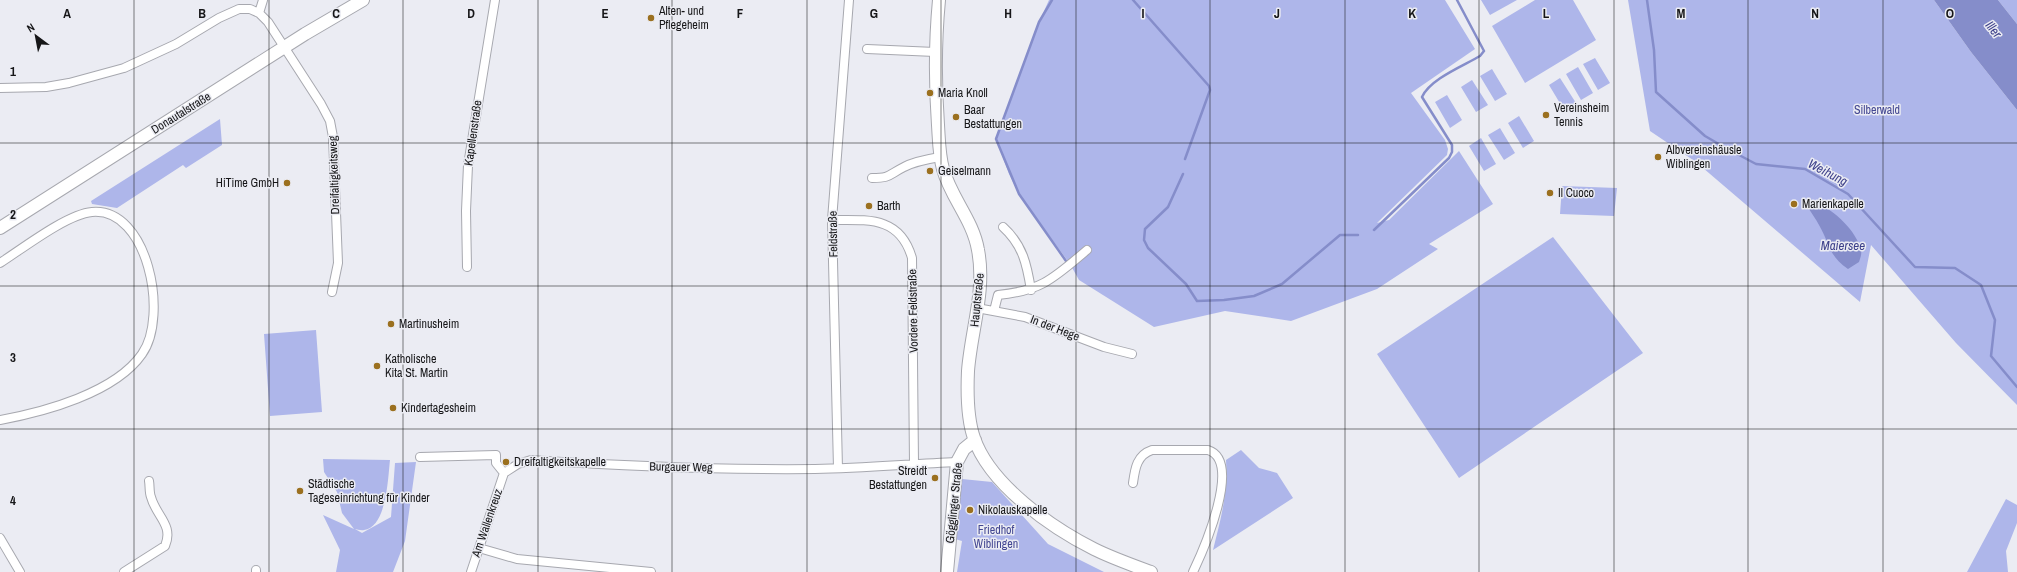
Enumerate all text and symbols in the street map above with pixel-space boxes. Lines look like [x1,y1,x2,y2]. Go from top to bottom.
place label: Alten- und Pflegeheim [658,3,709,33]
text: A [63,5,71,22]
text: B [198,5,206,22]
text: C [332,5,340,22]
text: D [467,5,475,22]
text: E [601,5,609,22]
text: F [737,5,744,22]
text: G [870,5,878,22]
text: H [1004,5,1012,22]
text: I [1142,5,1145,22]
text: J [1274,5,1280,22]
text: K [1408,5,1416,22]
text: L [1543,5,1550,22]
text: M [1677,5,1686,22]
text: N [1811,5,1819,22]
text: O [1946,5,1954,22]
marker: Alten- und Pflegeheim [646,13,656,23]
north arrow [16,16,56,56]
water label: Iller [1982,17,2006,42]
text: N [24,20,37,35]
text: 1 [10,63,16,80]
place label: Maria Knoll [938,85,988,101]
street label: Donautalstraße [148,88,214,138]
marker: Maria Knoll [925,88,935,98]
street label: Kapellenstraße [460,99,486,167]
place label: Vereinsheim Tennis [1554,100,1609,130]
place label: Baar Bestattungen [964,102,1022,132]
park label: Silberwald [1854,102,1900,118]
marker: Vereinsheim Tennis [1541,110,1551,120]
marker: Baar Bestattungen [951,112,961,122]
street label: Dreifaltigkeitsweg [325,135,343,215]
place label: Albvereinshäusle Wiblingen [1665,142,1741,172]
marker: Albvereinshäusle Wiblingen [1653,152,1663,162]
water label: Weihung [1805,155,1851,190]
place label: Geiselmann [938,163,991,179]
marker: Geiselmann [925,166,935,176]
place label: HiTime GmbH [216,175,279,191]
marker: HiTime GmbH [282,178,292,188]
place label: Il Cuoco [1558,185,1594,201]
marker: Il Cuoco [1545,188,1555,198]
place label: Marienkapelle [1802,196,1864,212]
place label: Barth [877,198,901,214]
marker: Marienkapelle [1789,199,1799,209]
marker: Barth [864,201,874,211]
text: 2 [10,206,16,223]
street label: Feldstraße [825,211,841,257]
water label: Maiersee [1821,237,1865,254]
street label: Vordere Feldstraße [904,269,922,353]
street label: Hauptstraße [966,272,988,328]
street label: In der Hege [1028,311,1082,345]
place label: Martinusheim [399,316,459,332]
marker: Martinusheim [386,319,396,329]
text: 3 [10,349,16,366]
place label: Katholische Kita St. Martin [385,351,448,381]
marker: Katholische Kita St. Martin [372,361,382,371]
place label: Kindertagesheim [401,400,476,416]
marker: Kindertagesheim [388,403,398,413]
place label: Dreifaltigkeitskapelle [514,454,606,470]
marker: Dreifaltigkeitskapelle [501,457,511,467]
street label: Burgauer Weg [649,458,713,476]
street label: Gögglinger Straße [942,462,966,544]
place label: Streidt Bestattungen [869,463,927,493]
marker: Streidt Bestattungen [930,473,940,483]
place label: Städtische Tageseinrichtung für Kinder [308,476,430,506]
marker: Städtische Tageseinrichtung für Kinder [295,486,305,496]
street label: Am Wallenkreuz [468,487,506,560]
text: 4 [10,492,16,509]
place label: Nikolauskapelle [978,502,1047,518]
marker: Nikolauskapelle [965,505,975,515]
park label: Friedhof Wiblingen [974,522,1018,552]

